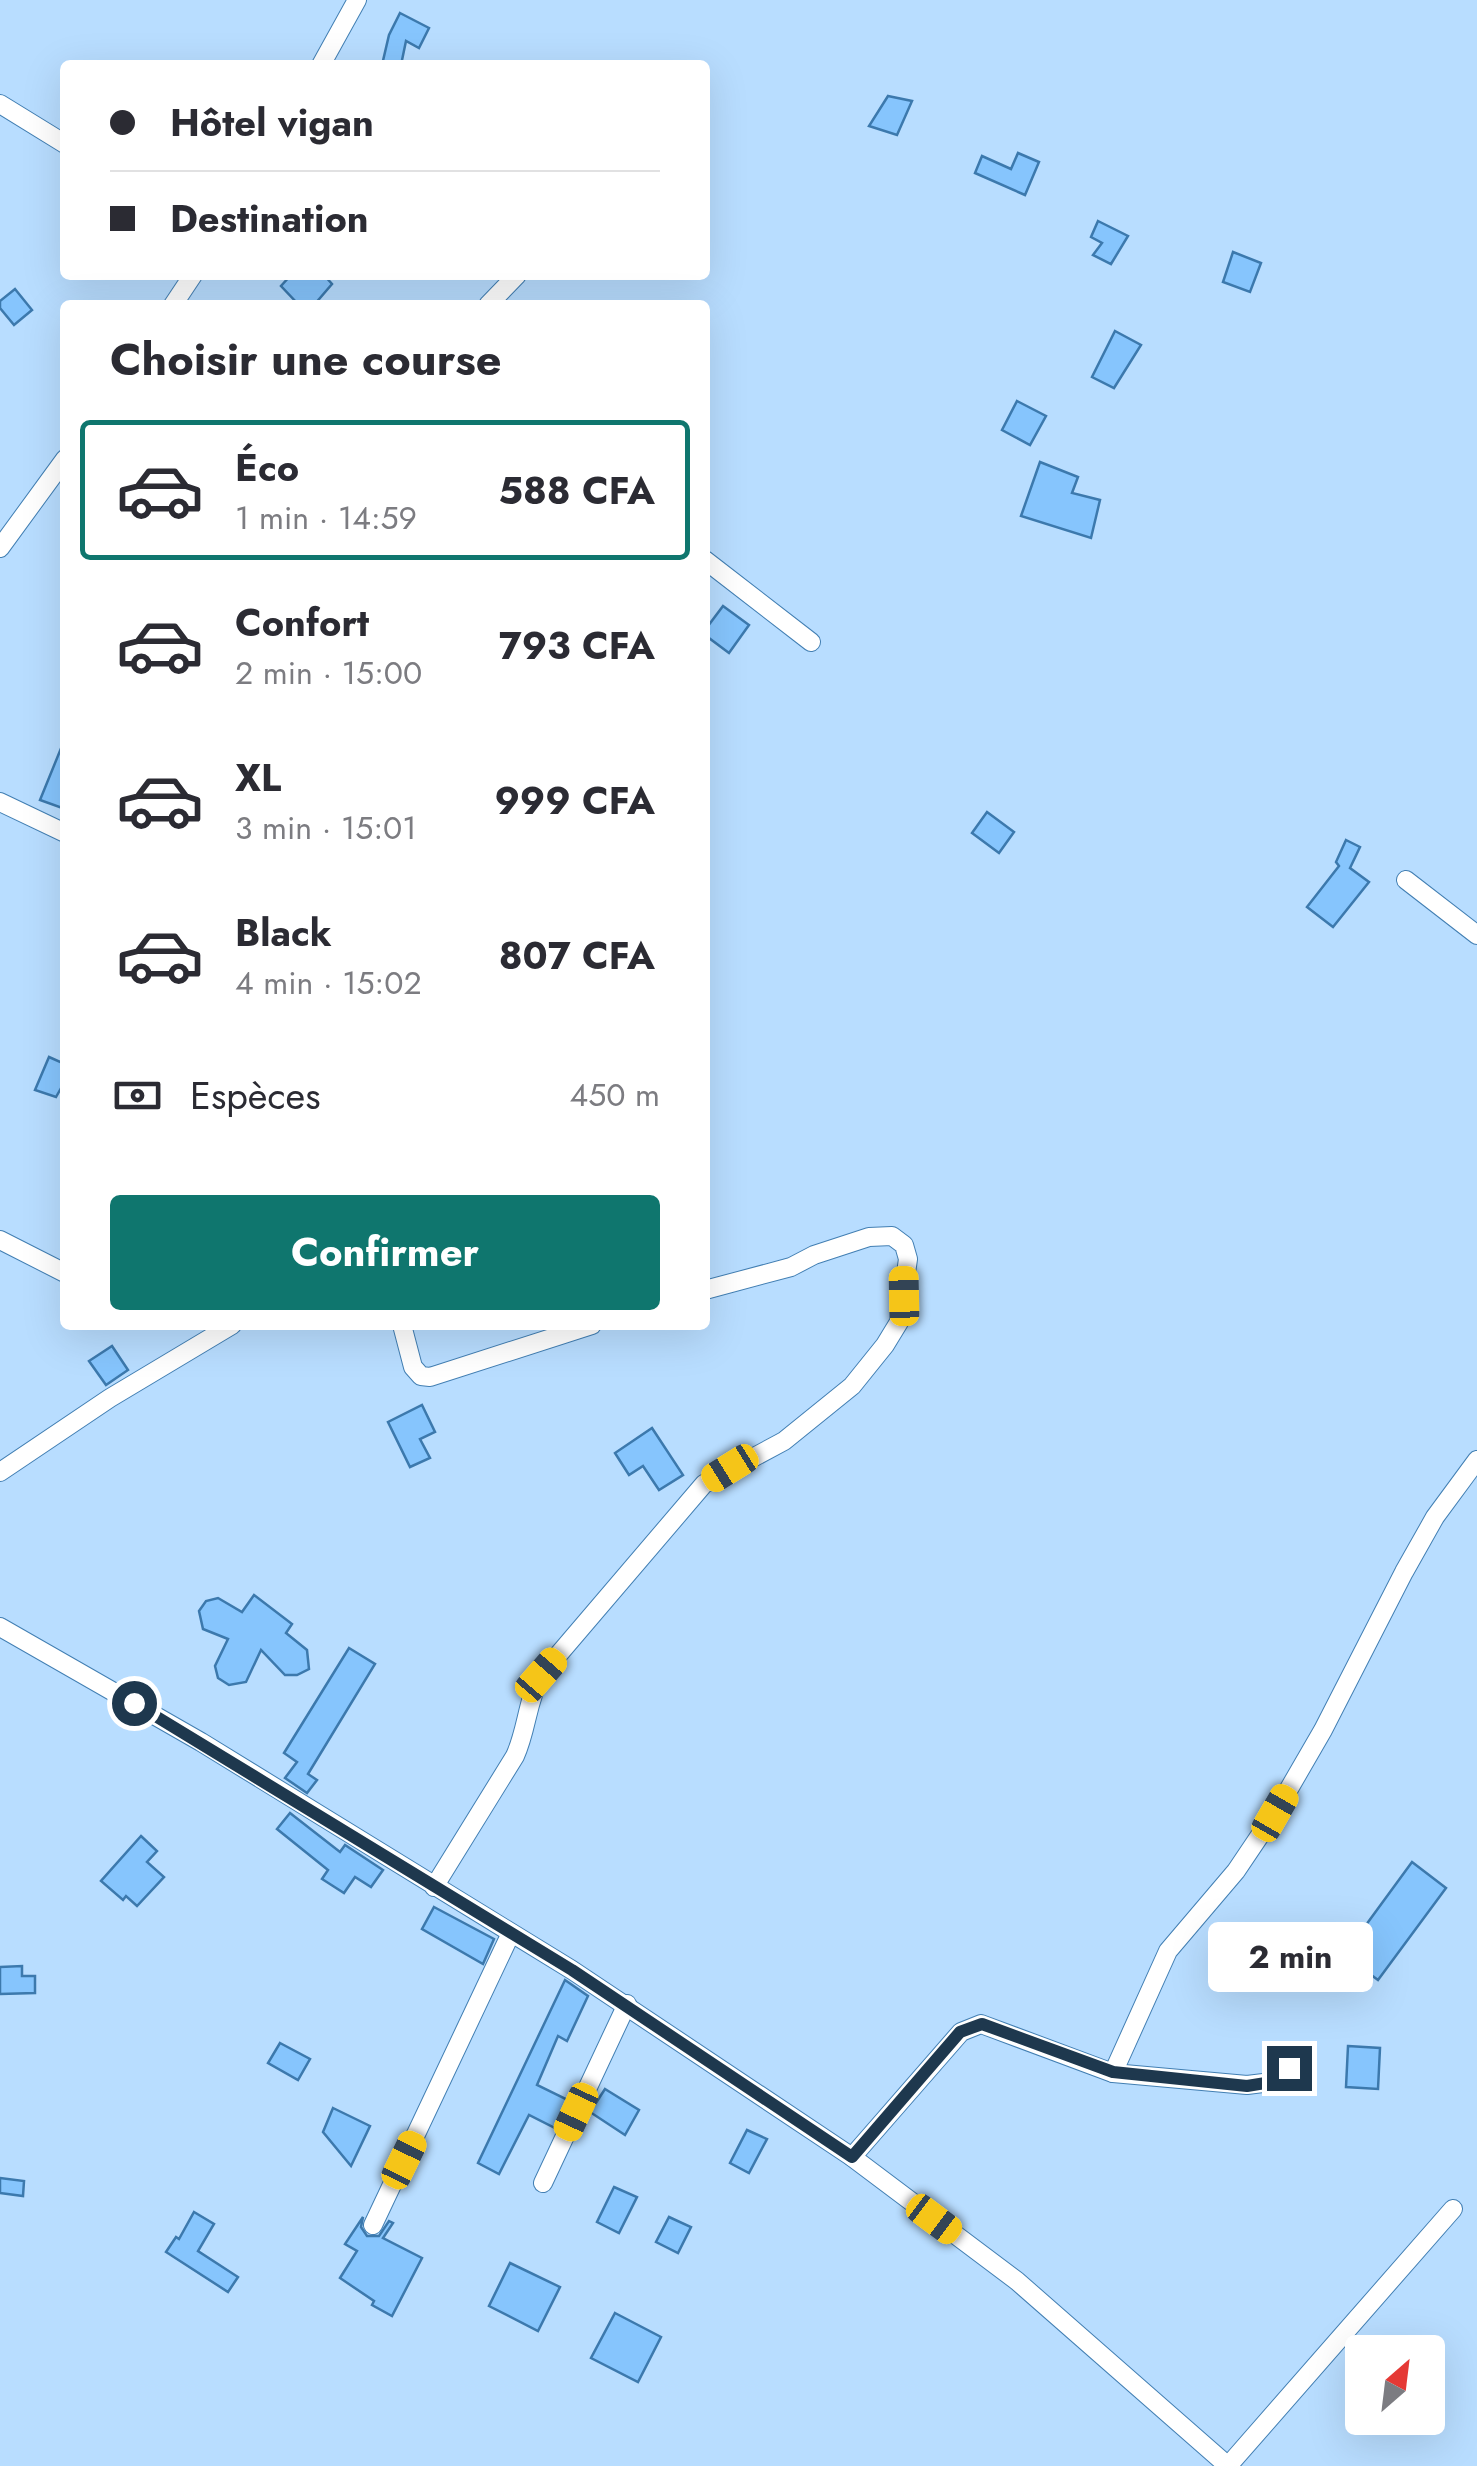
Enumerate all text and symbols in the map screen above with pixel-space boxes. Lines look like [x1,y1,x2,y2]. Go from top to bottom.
text: Hôtel vigan [170,95,374,150]
text: Destination [170,191,369,246]
text: Choisir une course [110,327,502,392]
text: Éco [235,440,299,495]
icon: car [115,445,205,535]
text: 588 CFA [499,463,655,518]
text: 1 min · 14:59 [235,495,417,541]
text: Confort [235,595,369,650]
icon: car [115,600,205,690]
text: 793 CFA [499,618,655,673]
text: 2 min · 15:00 [235,650,422,696]
text: XL [235,750,281,805]
icon: car [115,755,205,845]
text: 999 CFA [494,773,655,828]
text: 3 min · 15:01 [235,805,417,851]
text: Black [235,905,332,960]
icon: car [115,910,205,1000]
text: 807 CFA [499,928,655,983]
text: 4 min · 15:02 [235,960,422,1006]
icon: cash [110,1068,165,1123]
text: Espèces [190,1068,321,1123]
text: 450 m [570,1072,660,1118]
button: Confirmer [110,1195,660,1310]
car [888,1266,920,1326]
car [697,1439,763,1497]
car [510,1643,572,1707]
route start [112,1681,157,1726]
car [1247,1780,1303,1846]
callout: 2 min [1206,1923,1372,1993]
text: 2 min [1248,1934,1333,1980]
route end [1267,2046,1312,2091]
car [550,2078,602,2146]
car [377,2126,431,2194]
car [901,2189,967,2249]
north arrow [1345,2335,1445,2435]
map controls [1345,2335,1445,2435]

